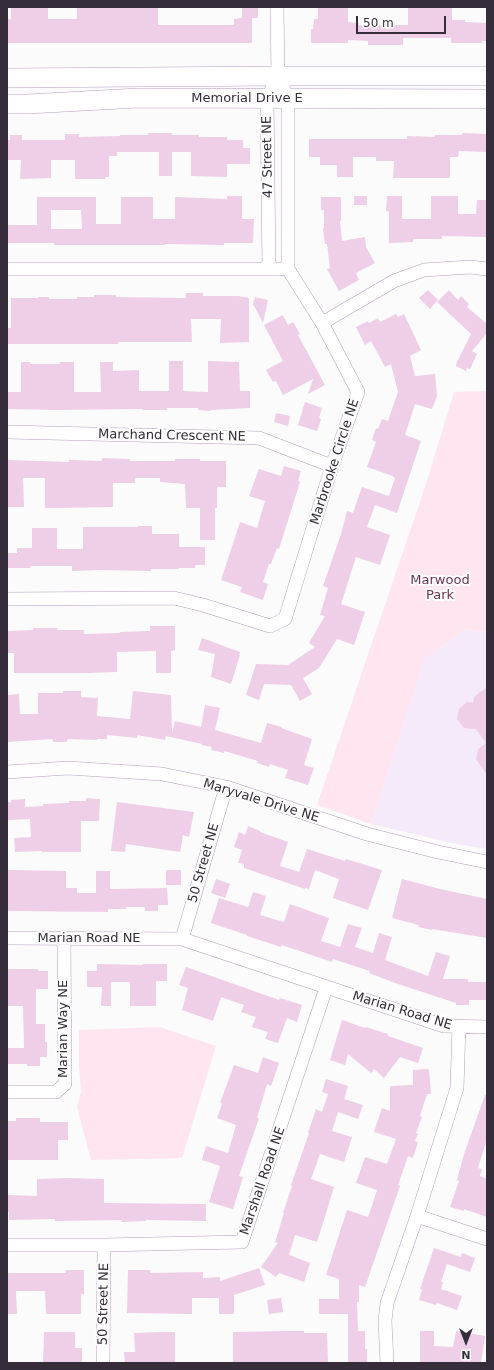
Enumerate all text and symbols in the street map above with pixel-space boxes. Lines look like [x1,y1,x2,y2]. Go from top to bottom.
scale bar [358,8,448,34]
text: 50 m [363,16,394,30]
street label: Memorial Drive E [191,91,303,107]
street label: 47 Street NE [259,116,277,198]
street label: Marbrooke Circle NE [307,397,363,527]
street label: Marchand Crescent NE [98,427,246,445]
park label: Marwood Park [410,573,470,604]
street label: Maryvale Drive NE [201,776,321,826]
street label: 50 Street NE [185,821,223,905]
street label: Marian Road NE [37,931,141,947]
street label: Marian Way NE [56,980,72,1078]
street label: Marian Road NE [350,988,454,1034]
street label: Marshall Road NE [237,1125,289,1237]
street label: 50 Street NE [95,1263,113,1345]
north arrow [446,1322,486,1362]
text: N [461,1348,471,1361]

